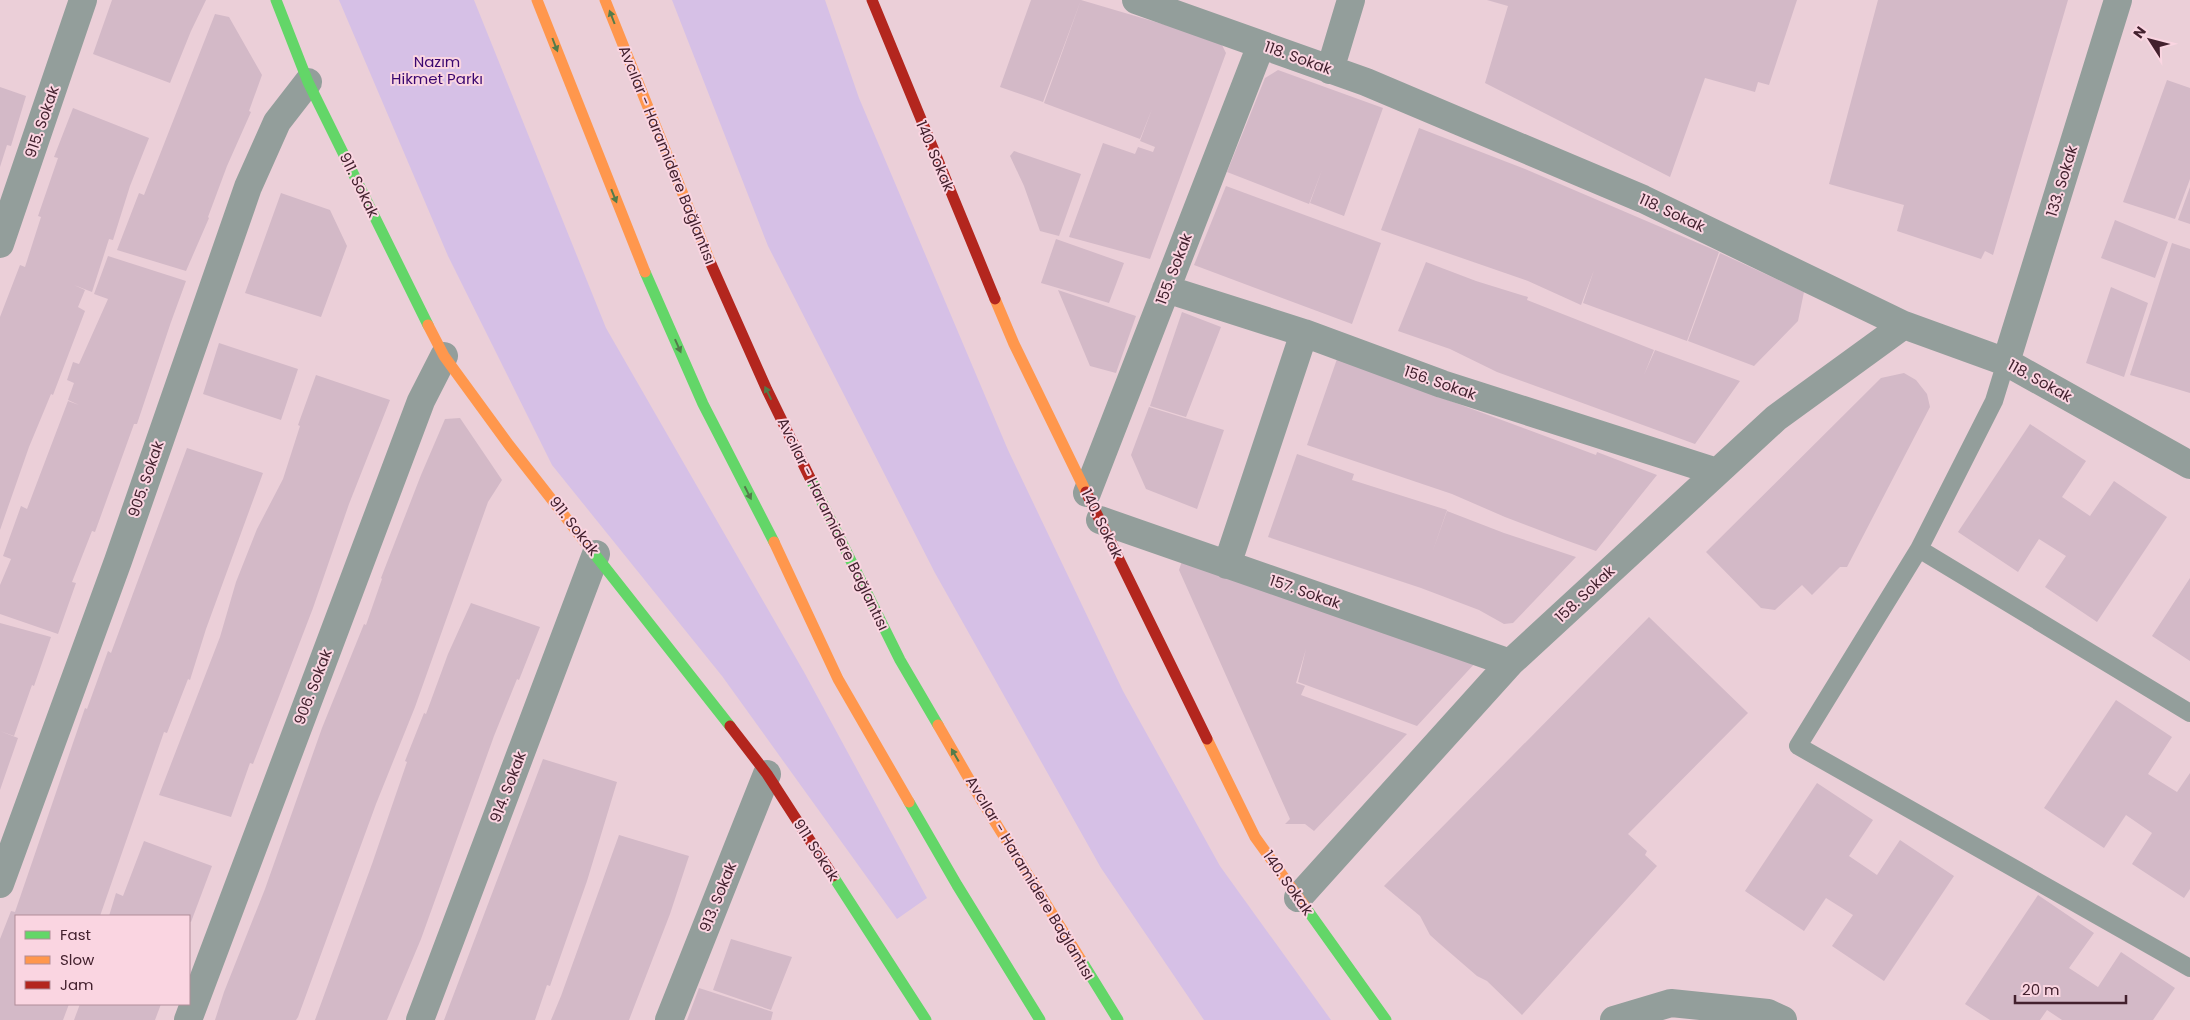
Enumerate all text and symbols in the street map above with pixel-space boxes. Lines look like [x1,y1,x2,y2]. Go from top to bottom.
one-way arrow [608,9,616,24]
north arrow [2125,15,2175,65]
text: N [2128,22,2151,42]
street label: 118. Sokak [1262,36,1335,79]
one-way arrow [551,38,559,53]
street label: Avcılar - Haramidere Bağlantısı [614,42,721,267]
park label: Nazım Hikmet Parkı [391,51,483,89]
street label: 915. Sokak [19,83,64,161]
street label: 140. Sokak [911,117,960,195]
street label: 133. Sokak [2041,142,2082,219]
street label: 911. Sokak [335,149,384,221]
street label: 118. Sokak [1636,188,1709,237]
one-way arrow [611,189,619,204]
street label: 155. Sokak [1150,230,1197,307]
one-way arrow [674,339,682,353]
street label: 118. Sokak [2004,354,2076,407]
street label: 156. Sokak [1401,360,1479,405]
one-way arrow [764,386,772,400]
street label: Avcılar - Haramidere Bağlantısı [773,414,894,634]
street label: 905. Sokak [123,438,168,520]
one-way arrow [744,485,752,500]
street label: 140. Sokak [1077,486,1128,562]
street label: 911. Sokak [545,492,604,560]
street label: 158. Sokak [1550,560,1619,627]
street label: 157. Sokak [1267,570,1344,614]
street label: 906. Sokak [288,646,337,728]
street label: 914. Sokak [484,748,531,826]
one-way arrow [951,748,960,761]
street label: Avcılar - Haramidere Bağlantısı [961,772,1100,984]
street label: 911. Sokak [788,815,844,885]
street label: 140. Sokak [1258,846,1319,920]
street label: 913. Sokak [694,858,741,935]
legend [15,915,190,1005]
text: Fast [60,924,91,945]
text: Slow [60,949,95,970]
scale bar [2015,972,2126,1004]
text: Jam [60,974,94,995]
text: 20 m [2022,979,2060,1000]

